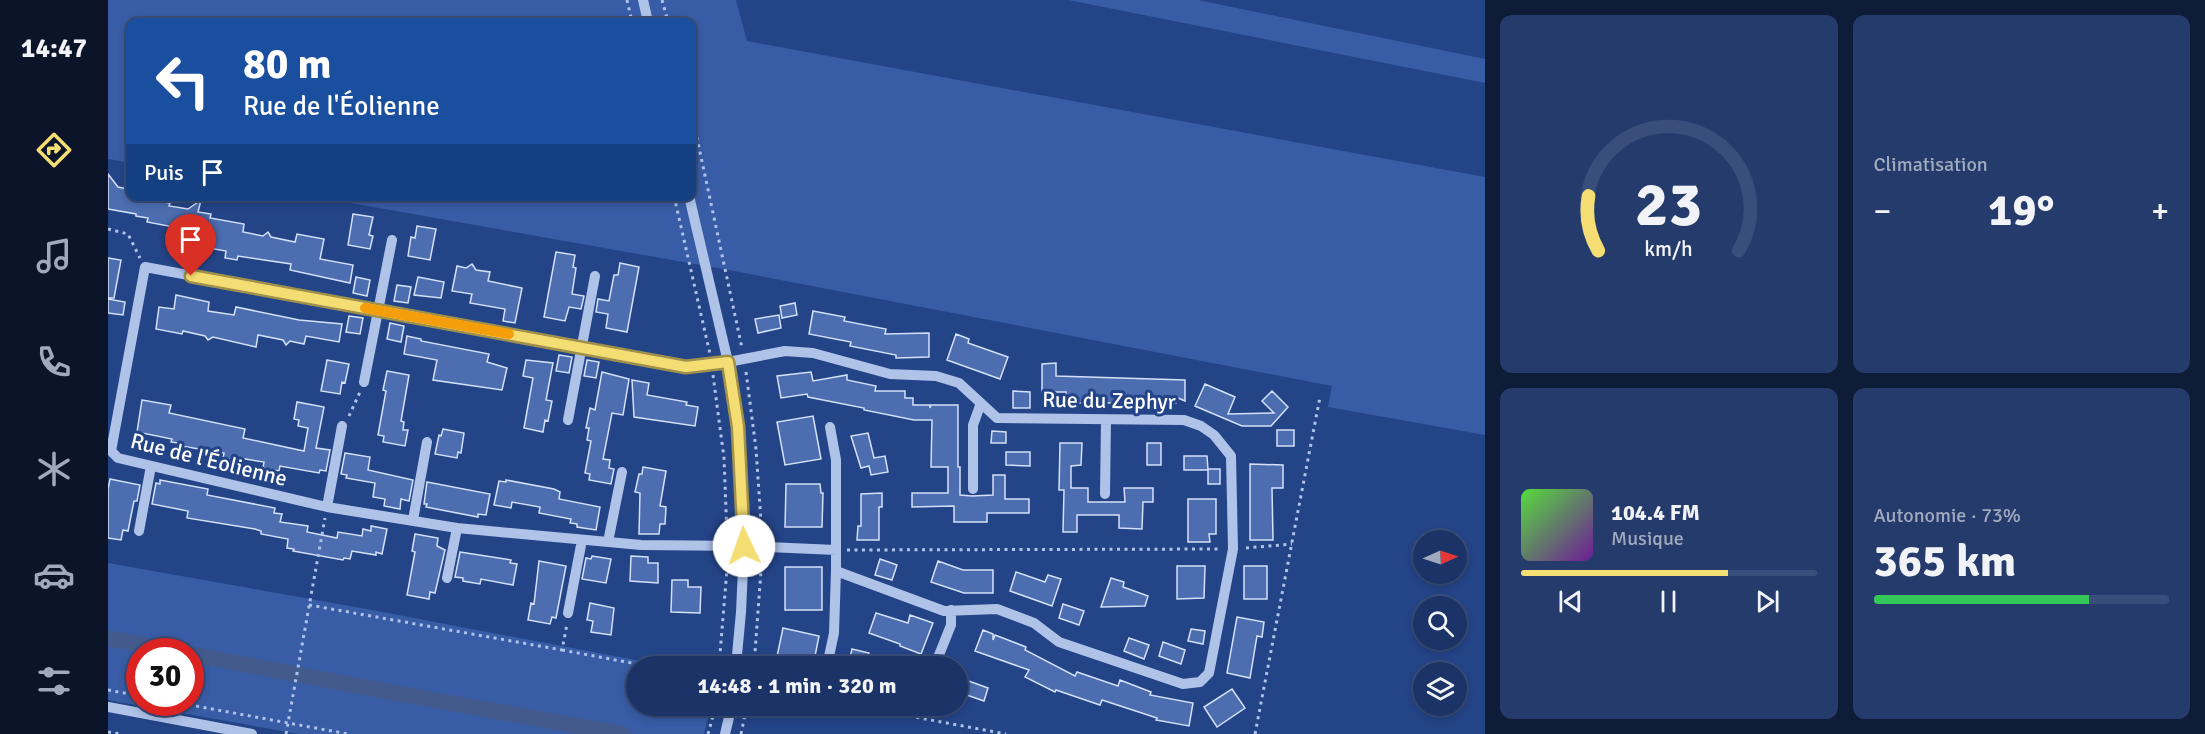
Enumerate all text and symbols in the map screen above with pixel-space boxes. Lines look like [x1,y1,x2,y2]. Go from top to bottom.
text: 14:47 [21,32,87,65]
text: 80 m [243,39,332,90]
icon: left [144,42,222,120]
text: Rue de l'Éolienne [243,90,440,123]
icon: directions [33,129,75,171]
text: Climatisation [1874,152,1988,177]
icon: arrive [196,156,229,189]
text: Puis [144,159,184,186]
text: 23 [1635,166,1702,243]
text: 19° [1988,183,2055,238]
text: − [1874,191,1891,232]
text: + [2151,191,2169,232]
pin [165,214,216,276]
icon: arrive [174,223,207,256]
icon: music [33,235,75,277]
text: km/h [1644,236,1693,262]
icon: phone [33,341,75,383]
street label: Rue du Zephyr [1042,386,1176,415]
street label: Rue de l'Éolienne [128,427,290,492]
icon: climate [33,448,75,490]
text: 104.4 FM [1611,499,1700,526]
text: Autonomie · 73% [1874,503,2021,528]
position arrow [712,514,776,578]
text: Musique [1611,526,1684,551]
north arrow [1413,530,1467,584]
map controls [1413,530,1467,716]
text: 365 km [1874,534,2016,589]
icon: car [33,554,75,596]
icon: previous [1554,585,1587,618]
icon: pause [1652,585,1685,618]
icon: next [1751,585,1784,618]
button: search [1413,596,1467,650]
speed limit sign: 30 [126,638,204,716]
icon: filters [33,660,75,702]
button: layers [1413,662,1467,716]
text: 14:48 · 1 min · 320 m [697,672,897,699]

